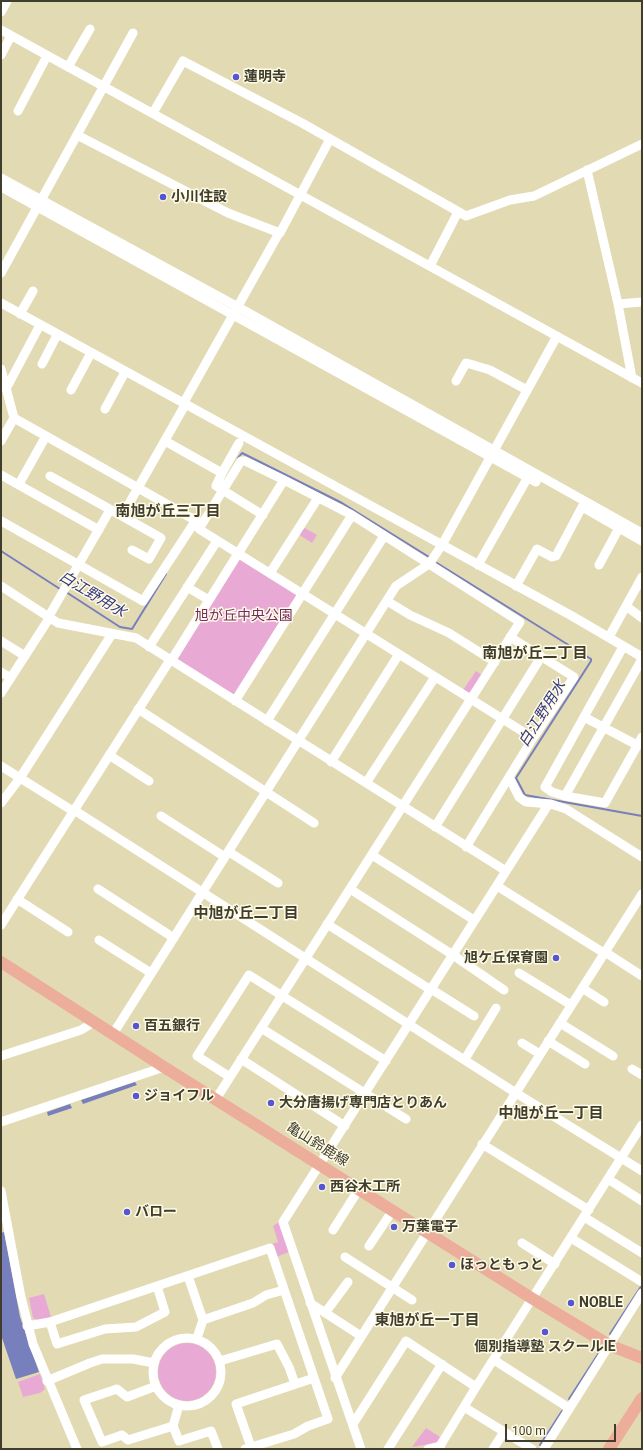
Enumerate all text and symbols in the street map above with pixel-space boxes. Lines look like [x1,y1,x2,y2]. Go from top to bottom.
place label: 蓮明寺 [244,69,286,85]
marker: 蓮明寺 [231,72,241,82]
place label: 小川住設 [171,189,227,205]
marker: 小川住設 [158,192,168,202]
district label: 南旭が丘三丁目 [116,503,220,521]
water label: 白江野用水 [55,568,129,622]
park label: 旭が丘中央公園 [195,608,293,624]
district label: 南旭が丘二丁目 [483,645,587,663]
water label: 白江野用水 [515,677,571,751]
district label: 中旭が丘二丁目 [194,905,298,923]
place label: 旭ケ丘保育園 [464,950,548,966]
marker: 旭ケ丘保育園 [551,953,561,963]
place label: 百五銀行 [144,1018,200,1034]
marker: 百五銀行 [131,1021,141,1031]
place label: ジョイフル [144,1088,214,1104]
marker: ジョイフル [131,1091,141,1101]
place label: 大分唐揚げ専門店とりあん [279,1095,447,1111]
marker: 大分唐揚げ専門店とりあん [266,1098,276,1108]
district label: 中旭が丘一丁目 [499,1105,603,1123]
street label: 亀山鈴鹿線 [283,1119,351,1171]
place label: 西谷木工所 [330,1179,400,1195]
marker: 西谷木工所 [317,1182,327,1192]
place label: バロー [135,1204,177,1220]
marker: バロー [122,1207,132,1217]
place label: 万葉電子 [402,1219,458,1235]
marker: 万葉電子 [389,1222,399,1232]
place label: ほっともっと [460,1257,544,1273]
marker: ほっともっと [447,1260,457,1270]
place label: NOBLE [579,1295,623,1311]
marker: NOBLE [566,1298,576,1308]
district label: 東旭が丘一丁目 [375,1312,479,1330]
marker: 個別指導塾 スクールIE [540,1327,550,1337]
place label: 個別指導塾 スクールIE [474,1339,616,1355]
scale bar [507,1416,618,1442]
text: 100 m [512,1424,546,1438]

